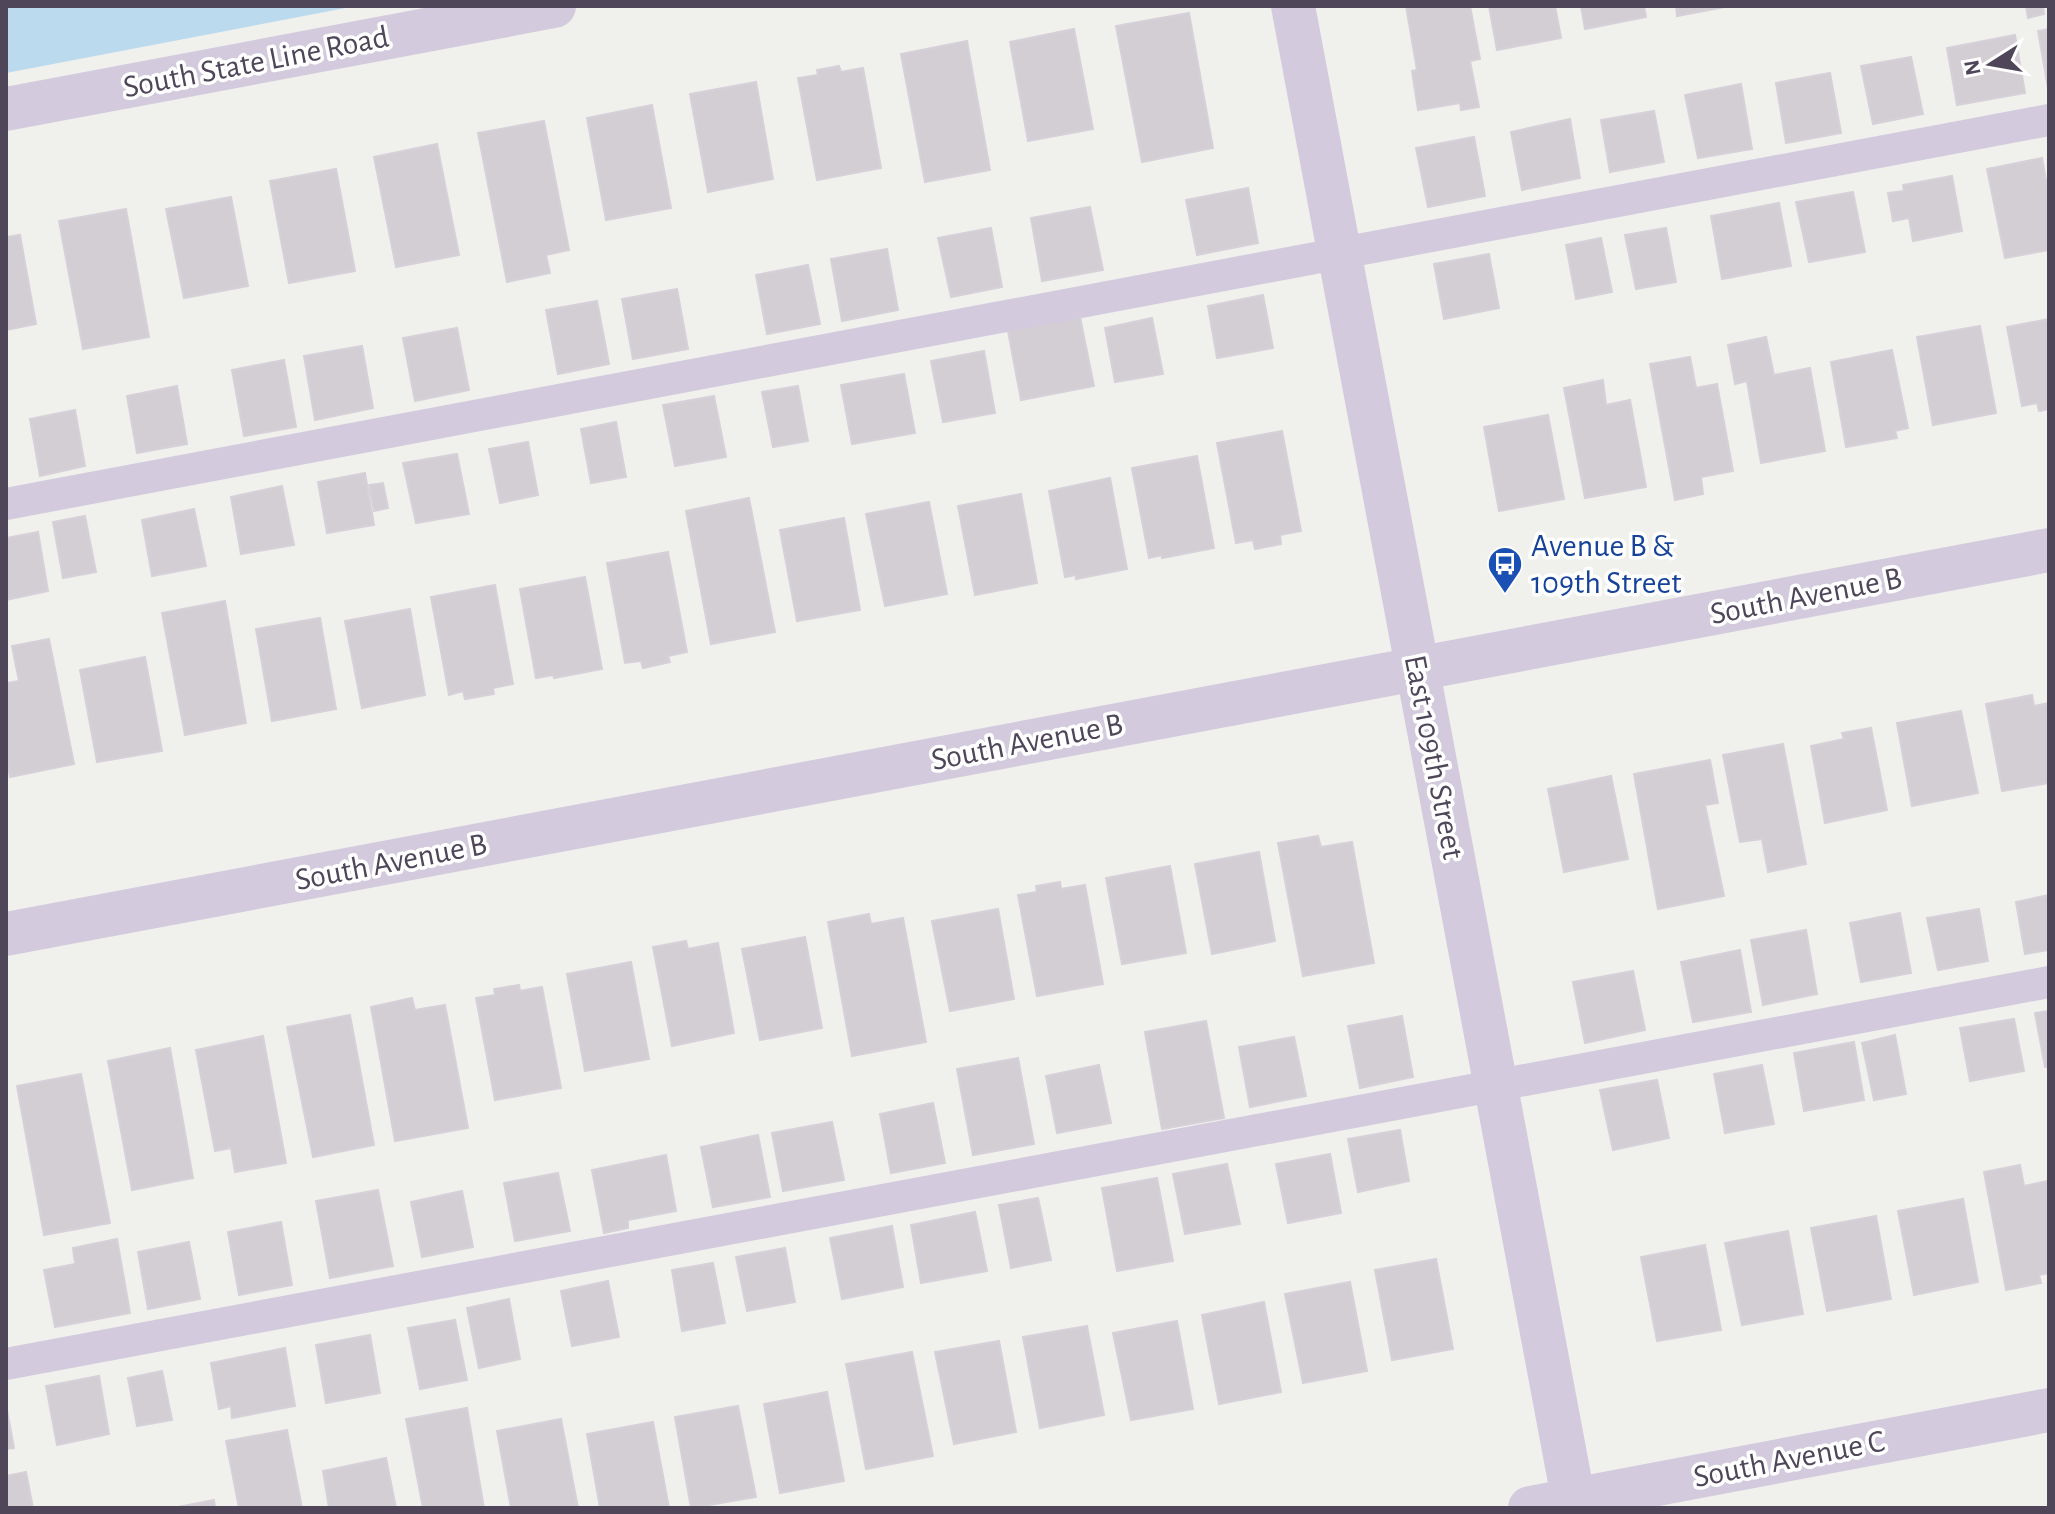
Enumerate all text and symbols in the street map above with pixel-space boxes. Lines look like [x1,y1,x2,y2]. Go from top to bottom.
street label: South State Line Road [121,21,391,103]
north arrow [1951,24,2031,104]
text: N [1960,58,1985,77]
place label: Avenue B & 109th Street [1531,530,1681,599]
bus stop icon: Avenue B & 109th Street [1486,545,1524,595]
street label: South Avenue B [1708,562,1904,630]
street label: East 109th Street [1399,652,1469,862]
street label: South Avenue B [929,708,1125,776]
street label: South Avenue B [293,828,489,896]
street label: South Avenue C [1691,1425,1887,1493]

